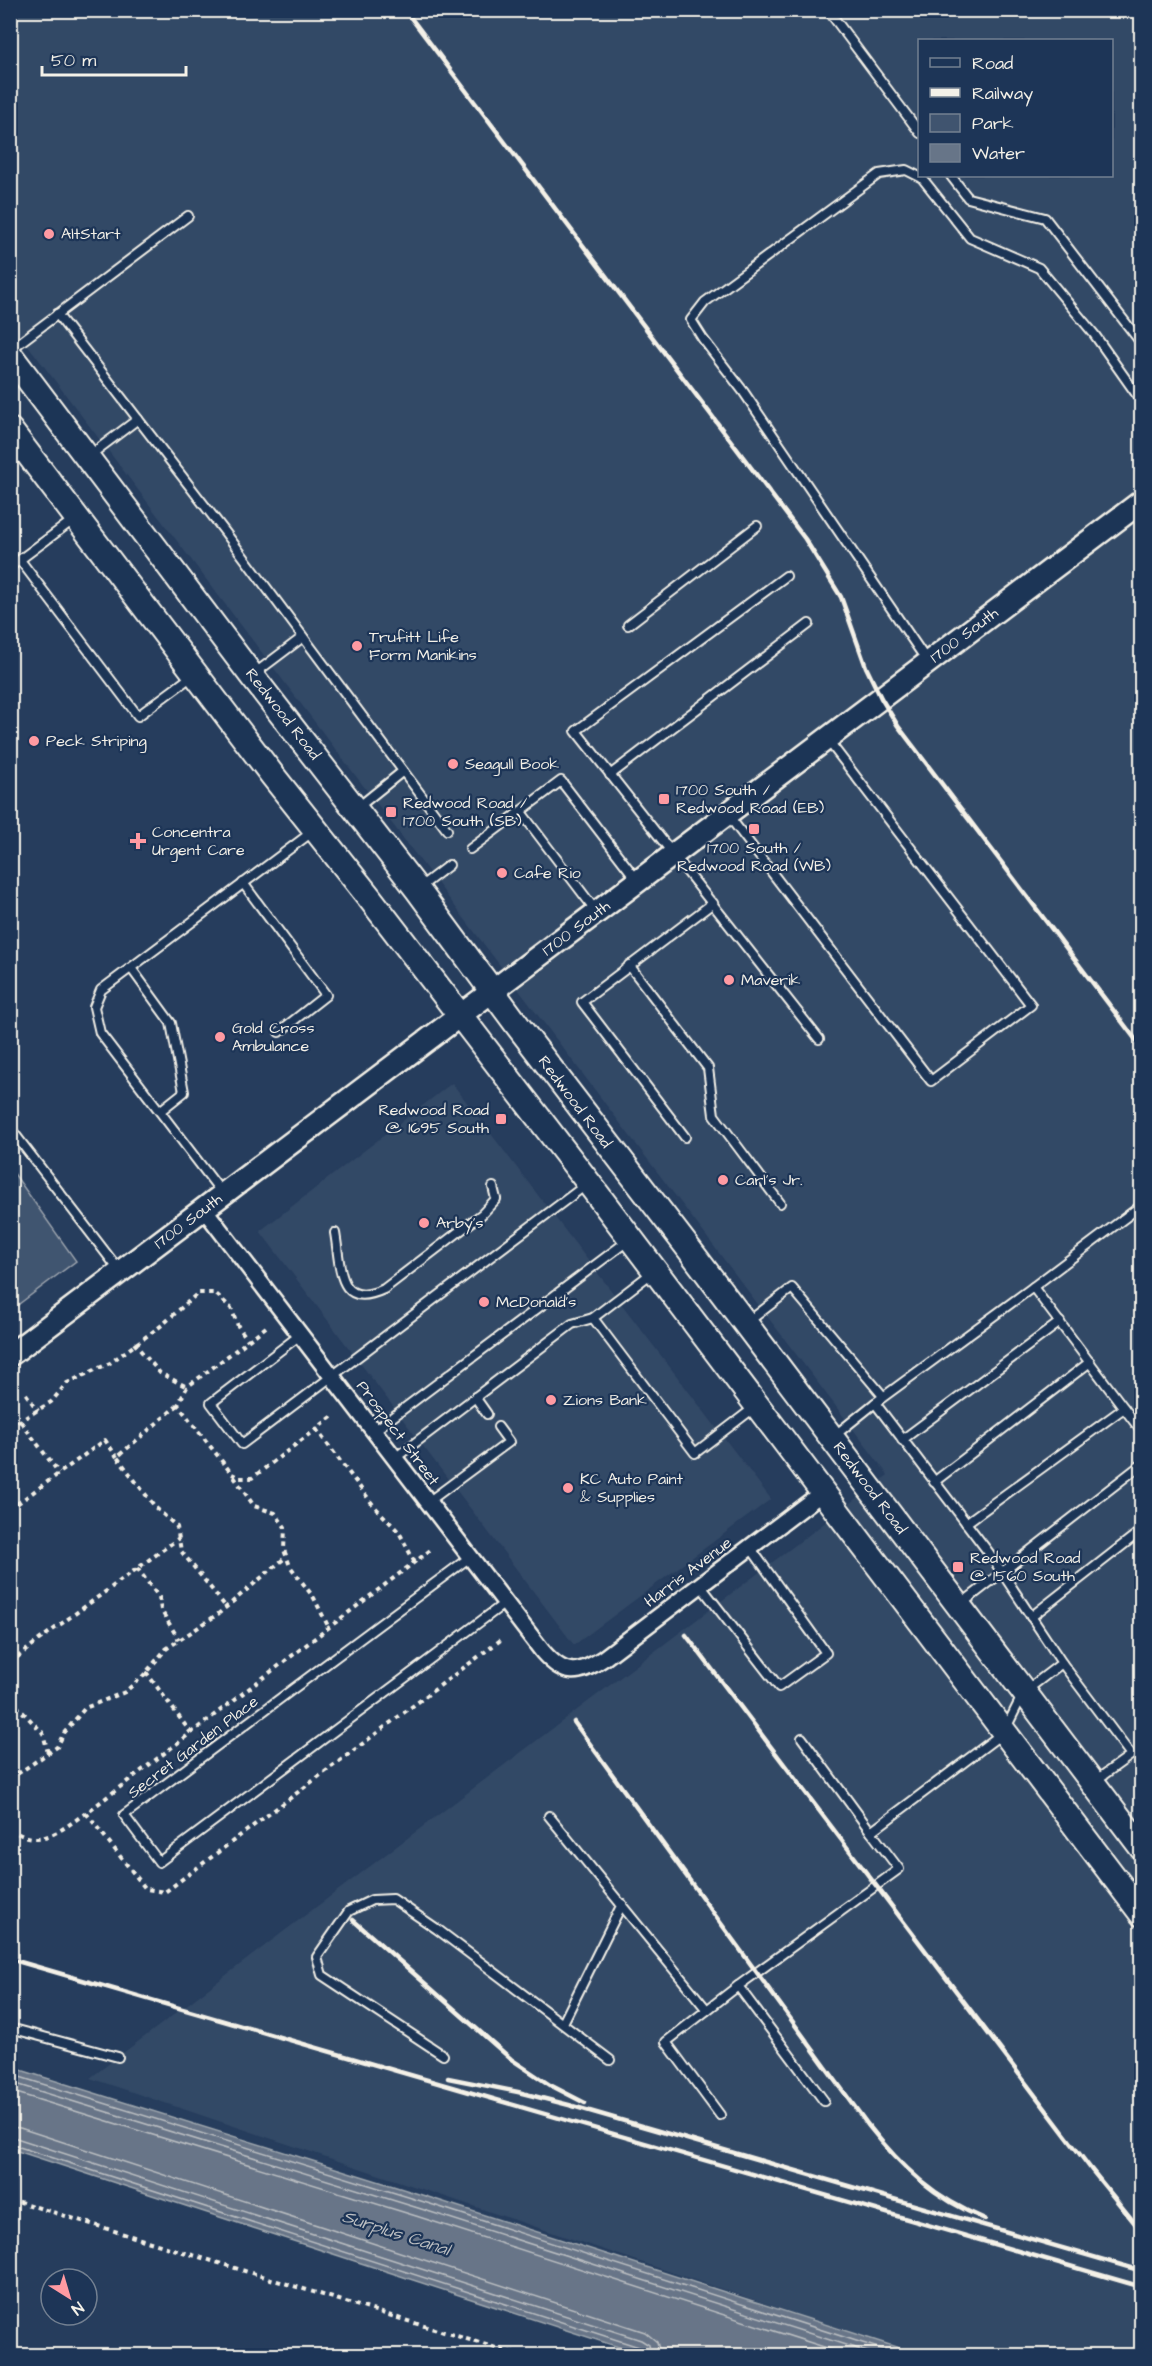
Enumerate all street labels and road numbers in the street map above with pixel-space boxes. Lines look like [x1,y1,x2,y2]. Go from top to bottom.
street label: 1700 South [925,602,1003,668]
street label: Redwood Road [240,664,326,764]
street label: 1700 South [537,895,615,961]
street label: Redwood Road [533,1051,617,1153]
street label: 1700 South [149,1188,227,1254]
street label: Prospect Street [351,1376,445,1490]
street label: Redwood Road [828,1437,912,1539]
street label: Harris Avenue [640,1532,737,1612]
street label: Secret Garden Place [123,1690,263,1803]

